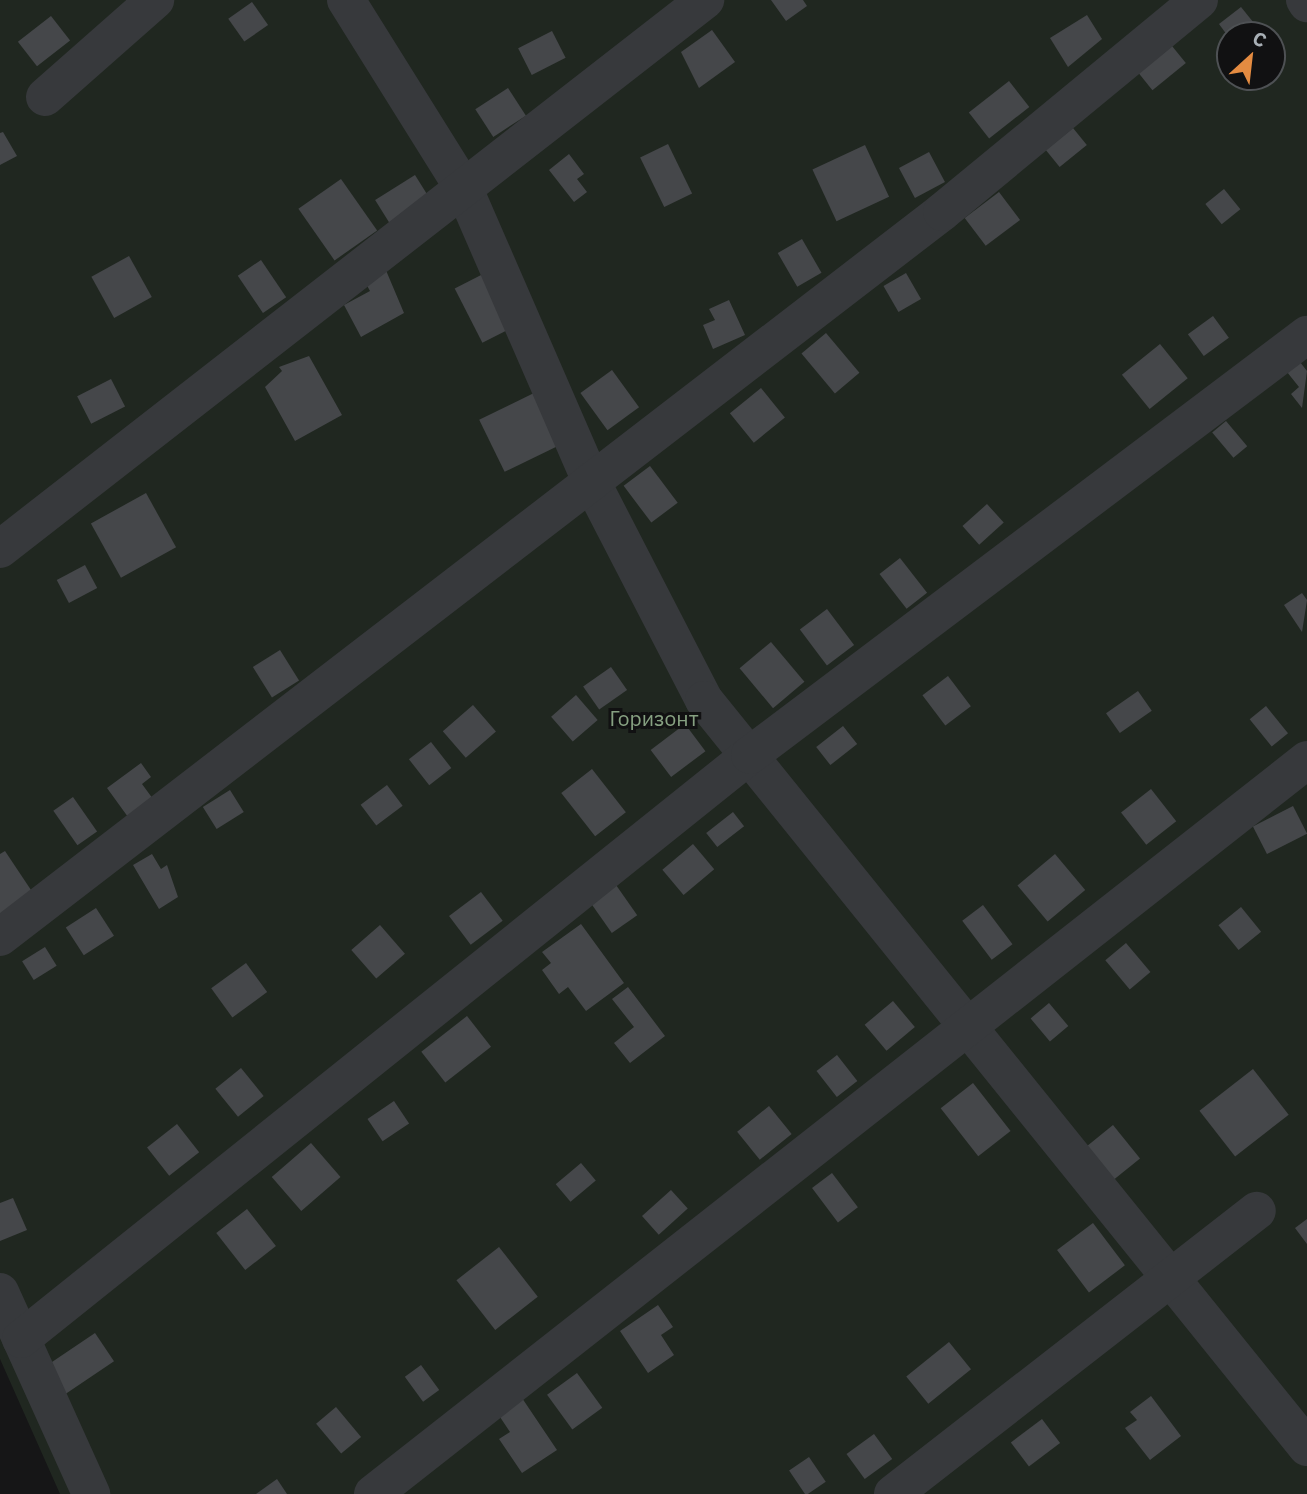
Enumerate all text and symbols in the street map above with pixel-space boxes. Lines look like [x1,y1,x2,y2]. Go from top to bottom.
north arrow [1216,21,1286,91]
text: С [1249,26,1271,53]
park label: Горизонт [609,705,699,731]

